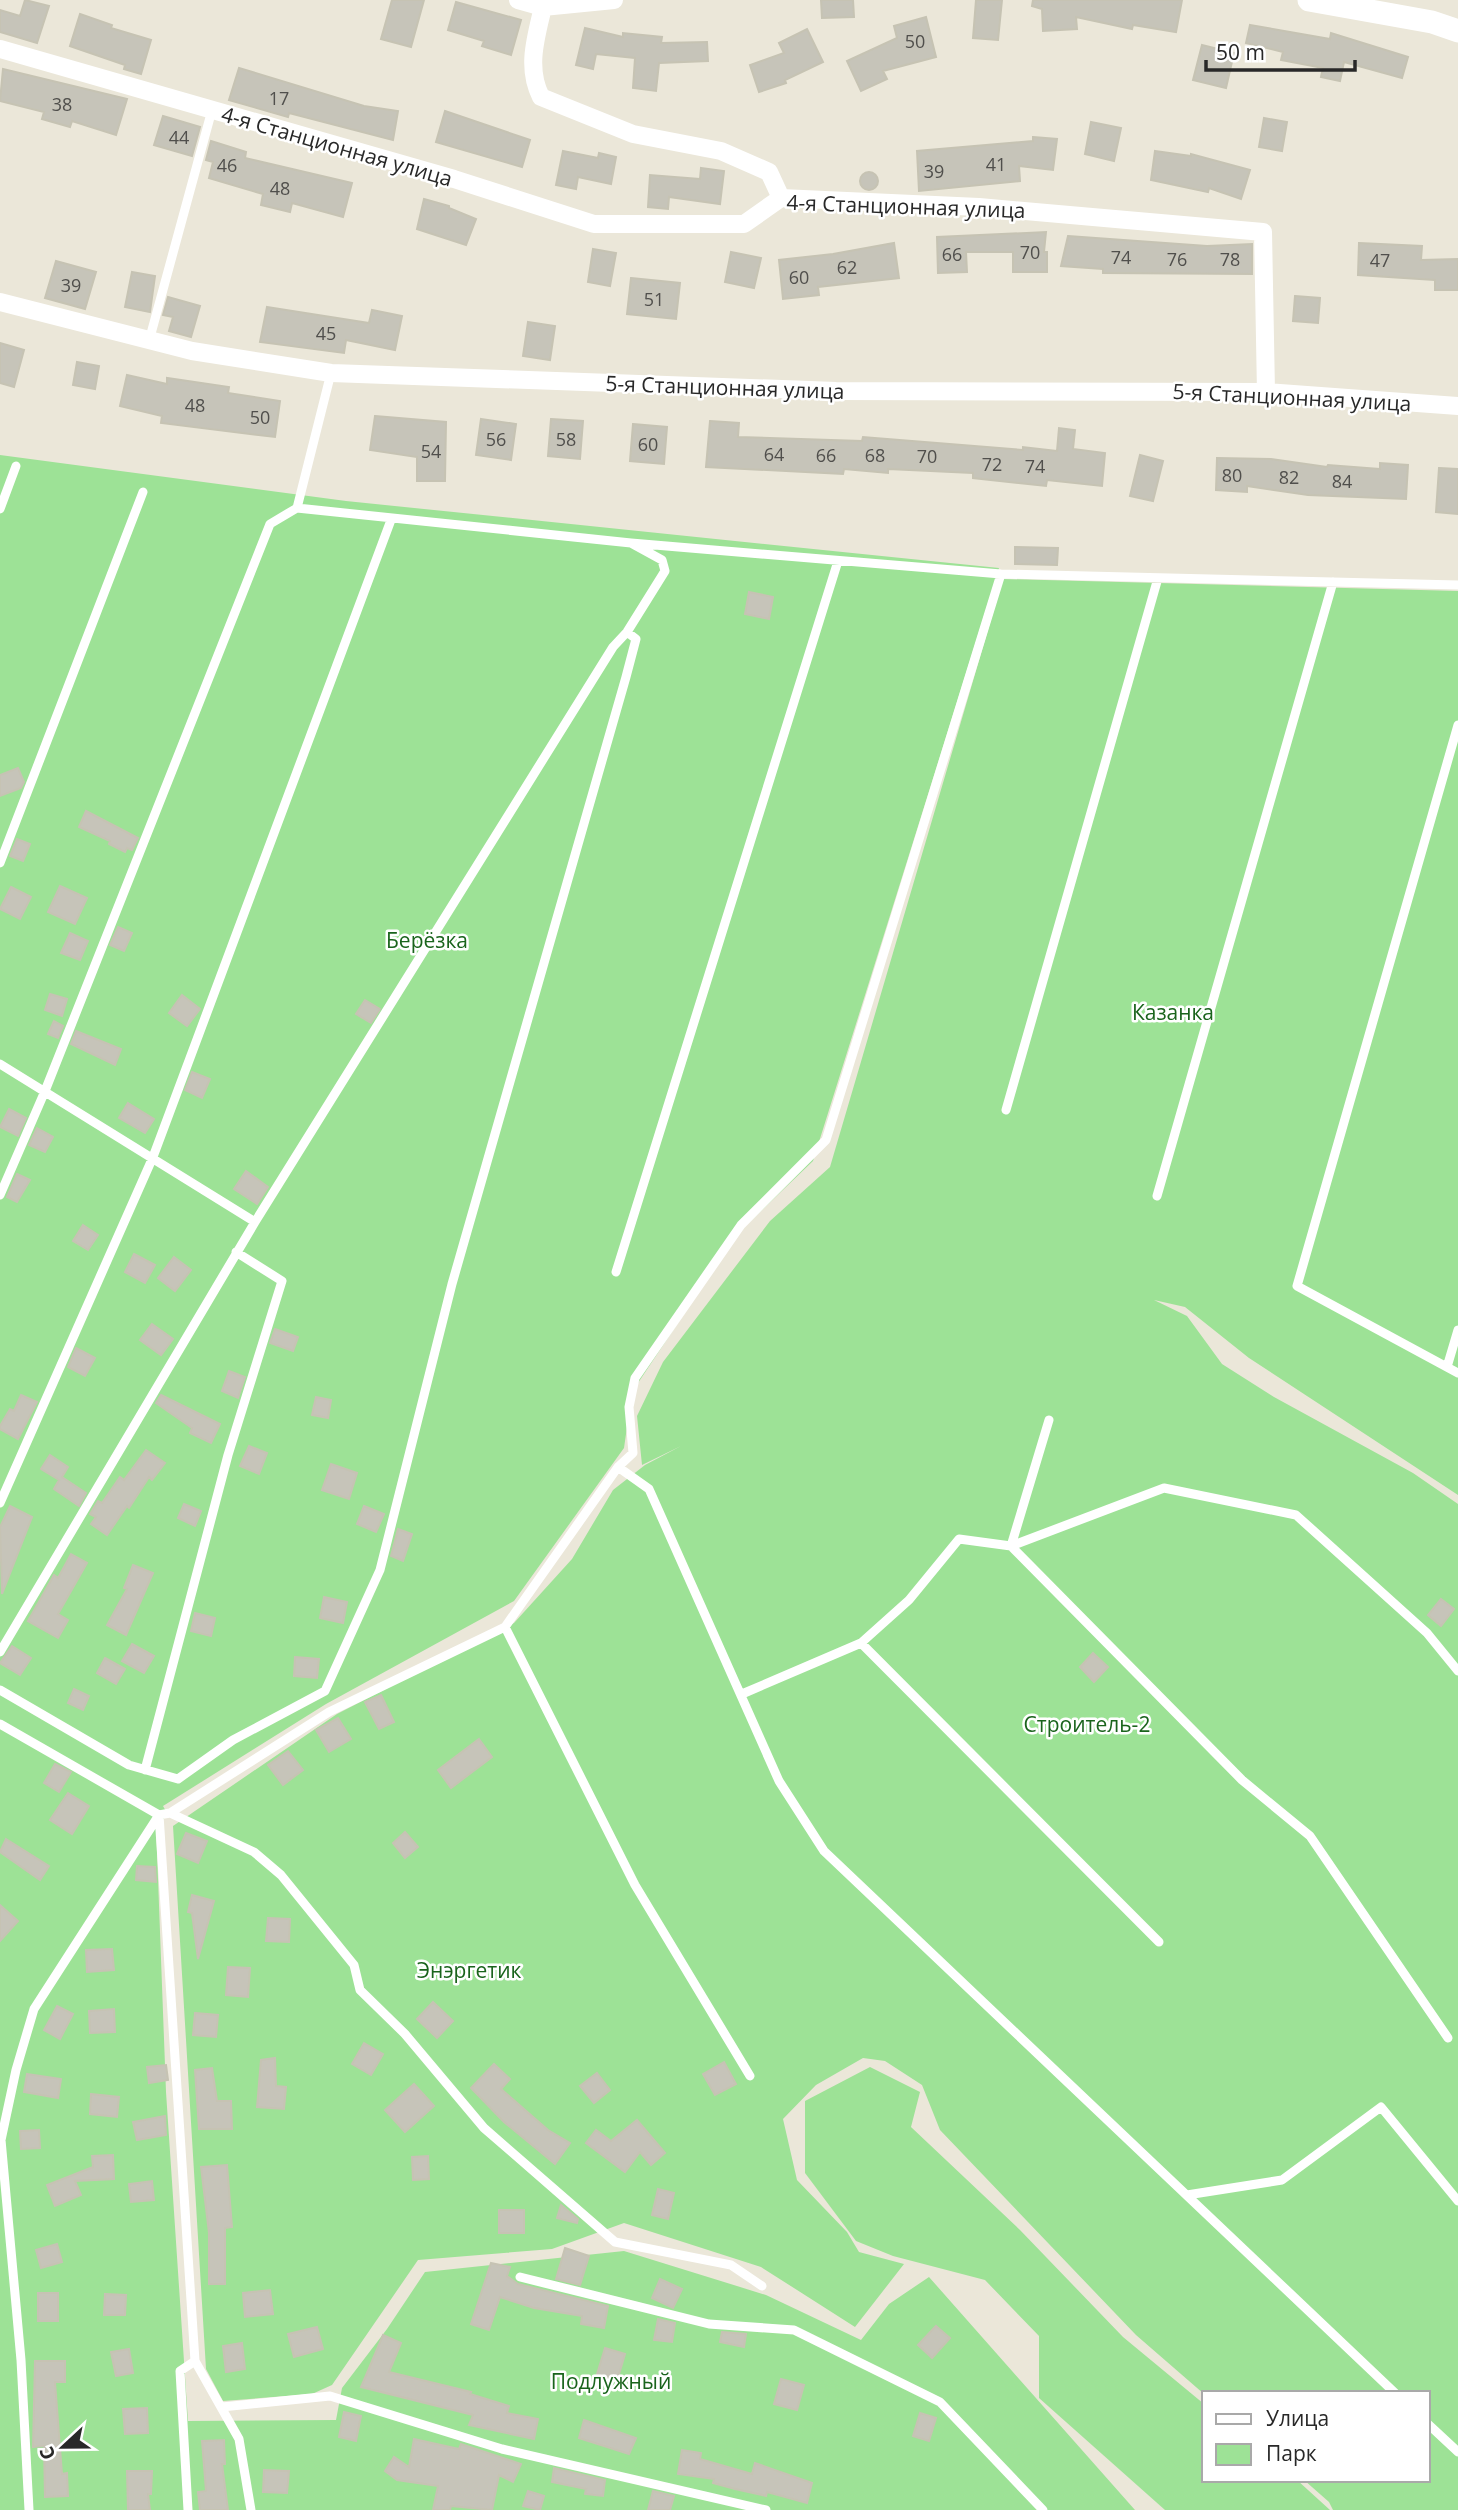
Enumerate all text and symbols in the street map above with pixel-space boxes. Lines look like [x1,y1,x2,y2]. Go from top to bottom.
scale bar [1206,28,1355,72]
house number: 50 [905,29,925,53]
text: 50 m [1216,38,1265,66]
house number: 17 [269,86,289,110]
house number: 38 [52,92,72,116]
street label: 4-я Станционная улица [218,100,456,192]
house number: 44 [169,125,189,149]
house number: 41 [986,152,1006,176]
house number: 46 [217,153,237,177]
house number: 39 [924,159,944,183]
house number: 48 [270,176,290,200]
street label: 4-я Станционная улица [786,188,1026,224]
house number: 70 [1020,240,1040,264]
house number: 66 [942,242,962,266]
house number: 74 [1111,245,1131,269]
house number: 76 [1167,247,1187,271]
house number: 78 [1220,247,1240,271]
house number: 47 [1370,248,1390,272]
house number: 62 [837,255,857,279]
house number: 60 [789,265,809,289]
house number: 39 [61,273,81,297]
house number: 51 [644,287,664,311]
house number: 45 [316,321,336,345]
street label: 5-я Станционная улица [605,369,845,405]
street label: 5-я Станционная улица [1172,377,1412,417]
house number: 48 [185,393,205,417]
house number: 50 [250,405,270,429]
house number: 56 [486,427,506,451]
house number: 58 [556,427,576,451]
house number: 60 [638,432,658,456]
house number: 54 [421,439,441,463]
house number: 64 [764,442,784,466]
house number: 66 [816,443,836,467]
house number: 68 [865,443,885,467]
house number: 70 [917,444,937,468]
house number: 72 [982,452,1002,476]
house number: 74 [1025,454,1045,478]
house number: 80 [1222,463,1242,487]
house number: 82 [1279,465,1299,489]
house number: 84 [1332,469,1352,493]
park label: Берёзка [386,926,468,954]
park label: Казанка [1132,998,1214,1026]
park label: Строитель-2 [1024,1710,1150,1738]
park label: Энэргетик [417,1956,521,1984]
park label: Подлужный [551,2367,671,2395]
legend [1202,2391,1430,2482]
text: Улица [1266,2404,1329,2432]
north arrow [28,2412,98,2482]
text: Парк [1266,2439,1317,2467]
text: С [33,2443,62,2464]

